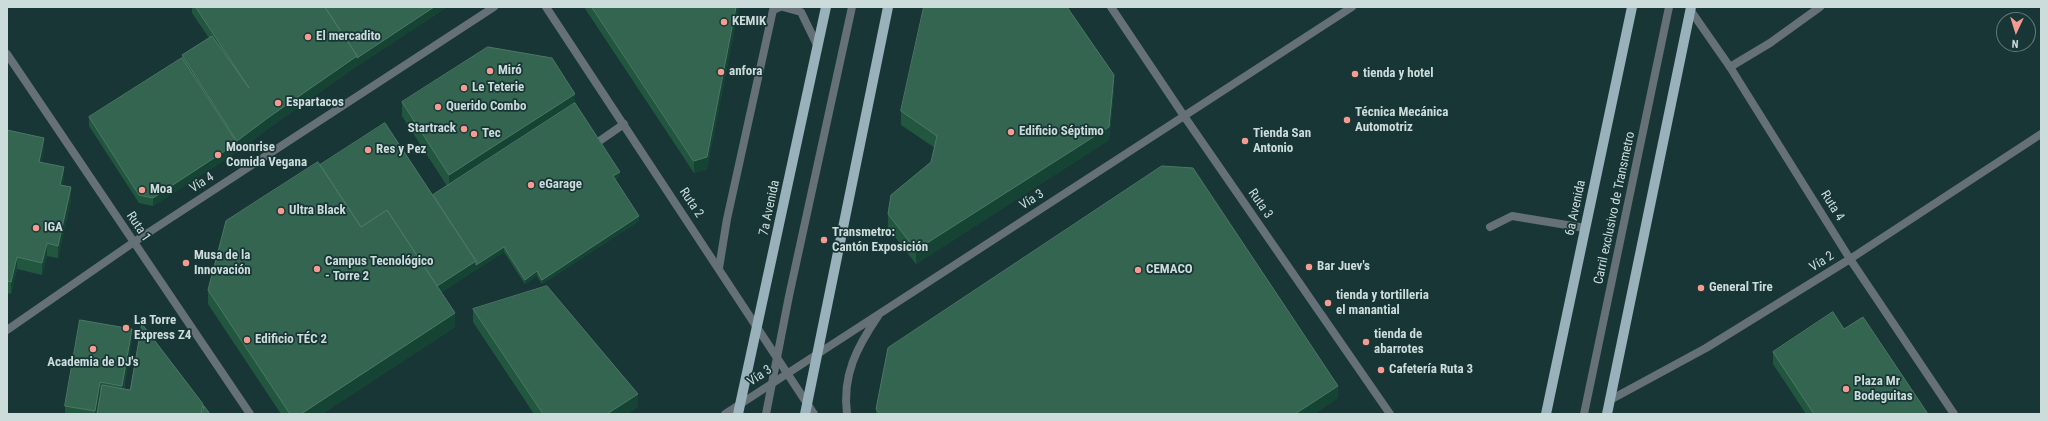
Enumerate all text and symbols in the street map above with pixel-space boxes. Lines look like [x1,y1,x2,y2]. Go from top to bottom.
north arrow [1996,12,2036,52]
place label: KEMIK [732,14,766,30]
marker: KEMIK [719,17,729,27]
place label: El mercadito [316,29,381,45]
marker: El mercadito [303,32,313,42]
text: N [2011,37,2019,50]
place label: Miró [498,63,522,79]
place label: anfora [729,64,762,80]
marker: Miró [485,66,495,76]
place label: tienda y hotel [1363,66,1434,82]
marker: anfora [716,67,726,77]
marker: tienda y hotel [1350,69,1360,79]
place label: Le Teterie [472,80,524,96]
marker: Le Teterie [459,83,469,93]
place label: Espartacos [286,95,344,111]
marker: Espartacos [273,98,283,108]
place label: Querido Combo [446,99,526,115]
marker: Querido Combo [433,102,443,112]
place label: Técnica Mecánica Automotriz [1355,105,1448,136]
marker: Técnica Mecánica Automotriz [1342,115,1352,125]
place label: Startrack [408,121,456,137]
marker: Startrack [459,124,469,134]
place label: Edificio Séptimo [1019,124,1104,140]
place label: Tec [482,126,501,142]
place label: Tienda San Antonio [1253,126,1311,157]
marker: Edificio Séptimo [1006,127,1016,137]
marker: Tec [469,129,479,139]
street label: Carril exclusivo de Transmetro [1591,130,1639,286]
marker: Tienda San Antonio [1240,136,1250,146]
place label: Moonrise Comida Vegana [226,140,307,171]
place label: Res y Pez [376,142,427,158]
marker: Res y Pez [363,145,373,155]
marker: Moonrise Comida Vegana [213,150,223,160]
street label: Vía 4 [187,169,217,197]
place label: eGarage [539,177,582,193]
street label: 7a Avenida [757,179,783,237]
street label: 6a Avenida [1563,179,1589,237]
marker: eGarage [526,180,536,190]
place label: Moa [150,182,172,198]
marker: Moa [137,185,147,195]
street label: Ruta 2 [675,185,707,221]
street label: Vía 3 [1017,186,1047,214]
street label: Ruta 3 [1244,186,1276,222]
street label: Ruta 4 [1817,188,1847,224]
place label: Ultra Black [289,203,346,219]
marker: Ultra Black [276,206,286,216]
street label: Ruta 1 [122,209,154,245]
place label: IGA [44,220,63,236]
marker: IGA [31,223,41,233]
place label: Transmetro: Cantón Exposición [832,225,928,256]
marker: Transmetro: Cantón Exposición [819,235,829,245]
place label: Musa de la Innovación [194,248,251,279]
street label: Vía 2 [1807,249,1837,275]
place label: Campus Tecnológico - Torre 2 [325,254,433,285]
marker: Musa de la Innovación [181,258,191,268]
place label: Bar Juev's [1317,259,1370,275]
place label: CEMACO [1146,262,1193,278]
marker: Bar Juev's [1304,262,1314,272]
marker: Campus Tecnológico - Torre 2 [312,264,322,274]
marker: CEMACO [1133,265,1143,275]
place label: General Tire [1709,280,1773,296]
marker: General Tire [1696,283,1706,293]
place label: tienda y tortilleria el manantial [1336,288,1429,319]
marker: tienda y tortilleria el manantial [1323,298,1333,308]
place label: La Torre Express Z4 [134,313,191,344]
marker: La Torre Express Z4 [121,323,131,333]
place label: tienda de abarrotes [1374,327,1424,358]
place label: Edificio TÉC 2 [255,332,327,348]
marker: Edificio TÉC 2 [242,335,252,345]
marker: tienda de abarrotes [1361,337,1371,347]
marker: Academia de DJ's [88,344,98,354]
place label: Academia de DJ's [47,355,139,371]
street label: Vía 3 [745,362,775,390]
place label: Cafetería Ruta 3 [1389,362,1473,378]
marker: Cafetería Ruta 3 [1376,365,1386,375]
place label: Plaza Mr Bodeguitas [1854,374,1913,405]
marker: Plaza Mr Bodeguitas [1841,384,1851,394]

